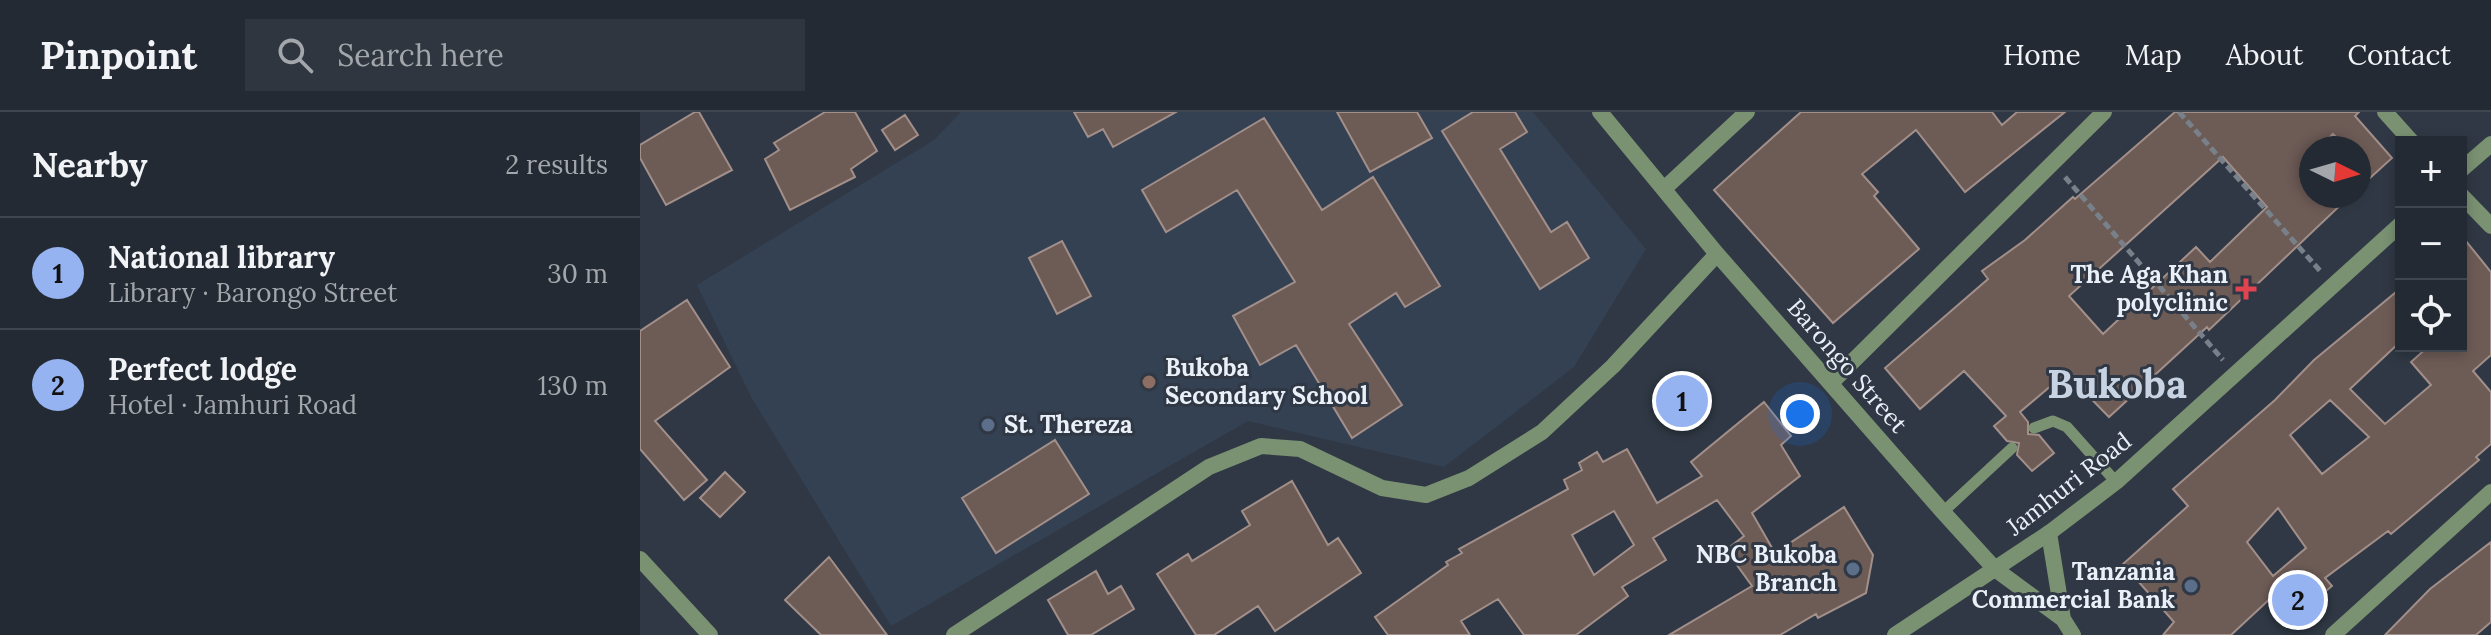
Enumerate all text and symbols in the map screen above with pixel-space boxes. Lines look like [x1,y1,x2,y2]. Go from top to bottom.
search box [245,19,805,91]
text: Pinpoint [40,31,197,79]
icon: search [273,33,317,77]
text: Search here [337,36,504,74]
text: Home [2003,37,2081,73]
text: Map [2125,37,2182,73]
text: About [2226,37,2303,73]
text: Contact [2347,37,2451,73]
north arrow [2299,136,2371,208]
map controls [2395,136,2467,352]
button: + [2395,136,2467,208]
text: Nearby [32,143,148,186]
text: 2 results [505,148,608,181]
button: − [2395,208,2467,280]
text: National library [108,238,335,276]
text: 1 [53,257,63,290]
text: 30 m [547,257,608,290]
place label: The Aga Khan polyclinic [2070,259,2229,318]
text: Library · Barongo Street [108,276,397,309]
marker: The Aga Khan polyclinic [2235,278,2257,300]
button: locate [2395,280,2467,352]
street label: Barongo Street [1781,292,1915,440]
text: Perfect lodge [108,350,297,388]
place label: Bukoba Secondary School [1165,352,1368,411]
district label: Bukoba [2047,358,2187,409]
text: 2 [51,369,65,402]
text: 130 m [538,369,608,402]
pin: 1 [1656,371,1708,431]
marker: Bukoba Secondary School [1140,373,1158,391]
text: Hotel · Jamhuri Road [108,388,357,421]
your location [1780,394,1820,434]
place label: St. Thereza [1004,409,1133,440]
marker: St. Thereza [979,416,997,434]
street label: Jamhuri Road [1999,425,2137,543]
place label: NBC Bukoba Branch [1696,539,1837,598]
place label: Tanzania Commercial Bank [1972,556,2175,615]
marker: NBC Bukoba Branch [1844,560,1862,578]
pin: 2 [2272,570,2324,630]
marker: Tanzania Commercial Bank [2182,577,2200,595]

